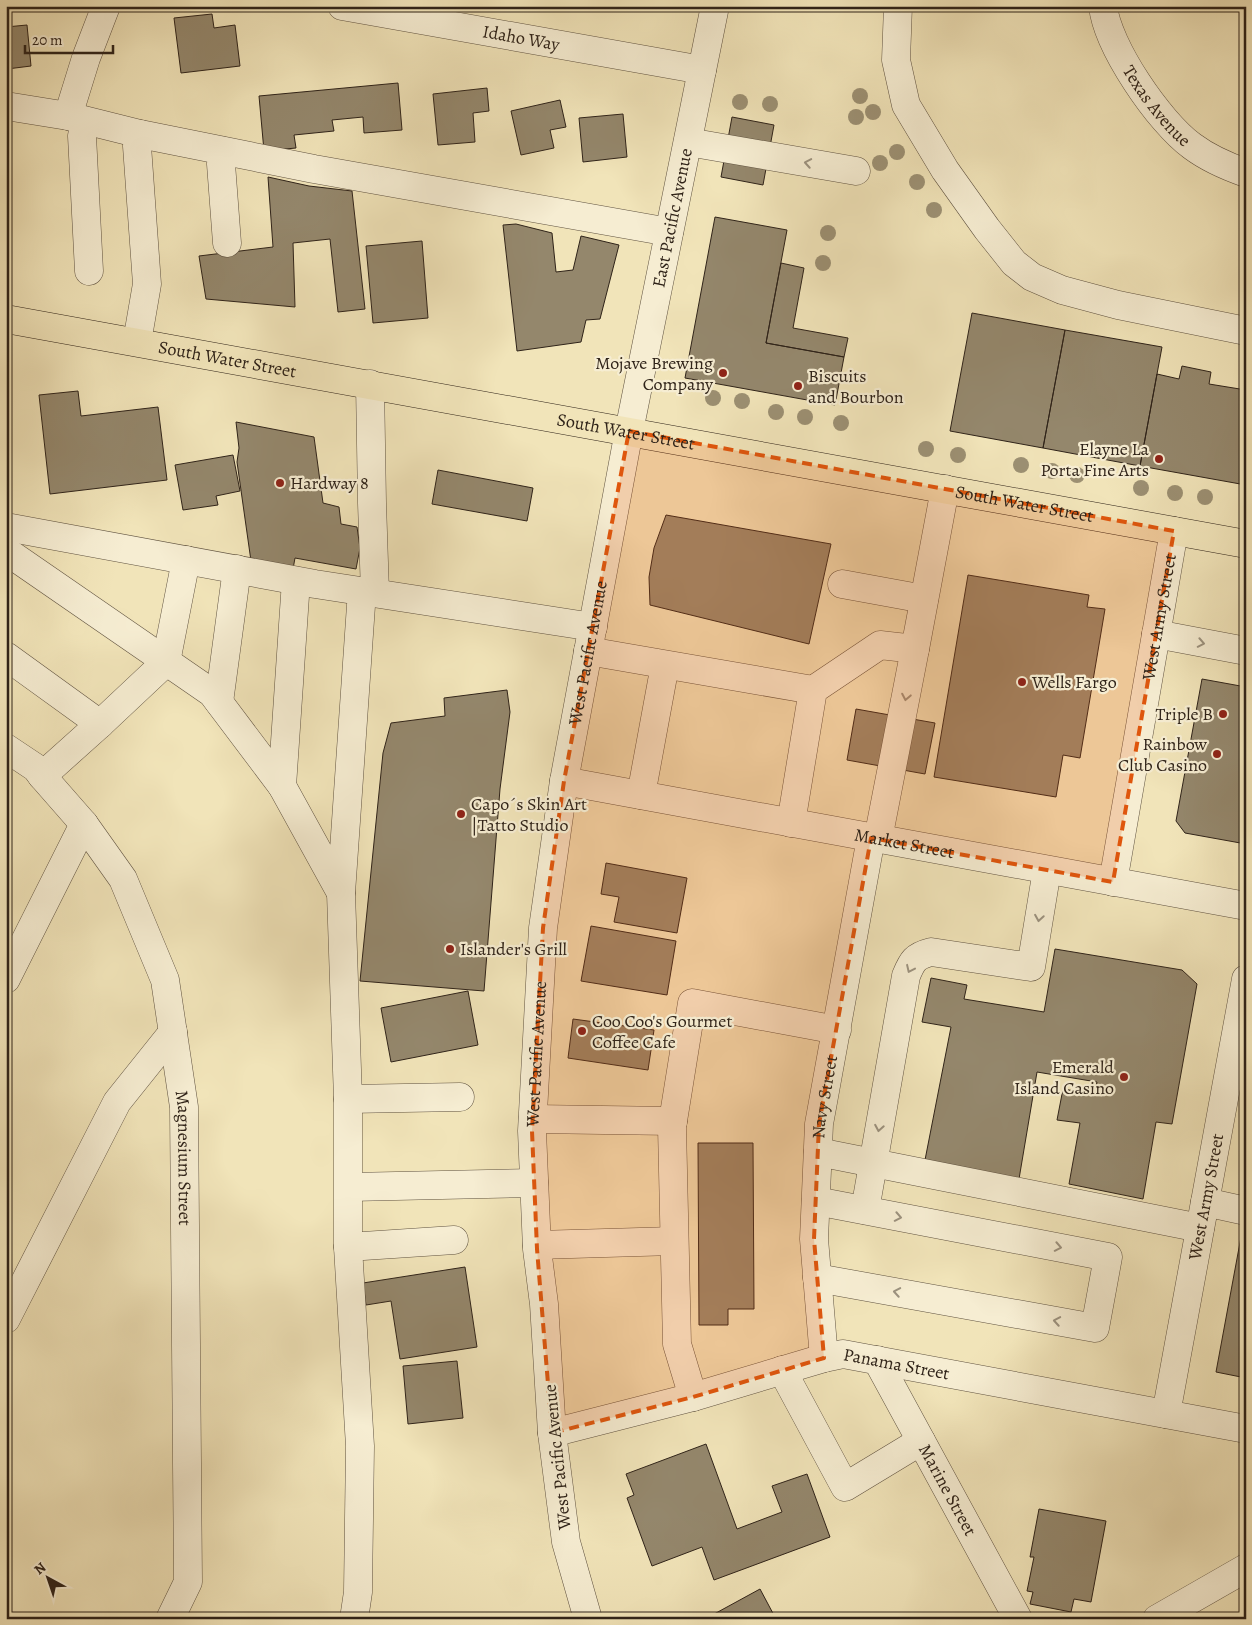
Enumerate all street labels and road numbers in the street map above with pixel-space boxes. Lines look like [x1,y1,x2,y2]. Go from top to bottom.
street label: Idaho Way [481,19,563,57]
street label: Texas Avenue [1117,61,1196,152]
street label: East Pacific Avenue [646,146,698,290]
street label: South Water Street [157,335,298,383]
street label: South Water Street [555,407,697,456]
street label: South Water Street [954,480,1095,528]
street label: West Army Street [1136,552,1182,683]
street label: West Pacific Avenue [562,579,613,728]
street label: Market Street [853,822,956,864]
street label: West Pacific Avenue [520,980,552,1129]
street label: Navy Street [806,1053,843,1139]
street label: Magnesium Street [170,1089,197,1226]
street label: West Army Street [1182,1132,1229,1263]
street label: Panama Street [841,1342,952,1386]
street label: West Pacific Avenue [537,1383,577,1532]
street label: Marine Street [913,1440,983,1540]

